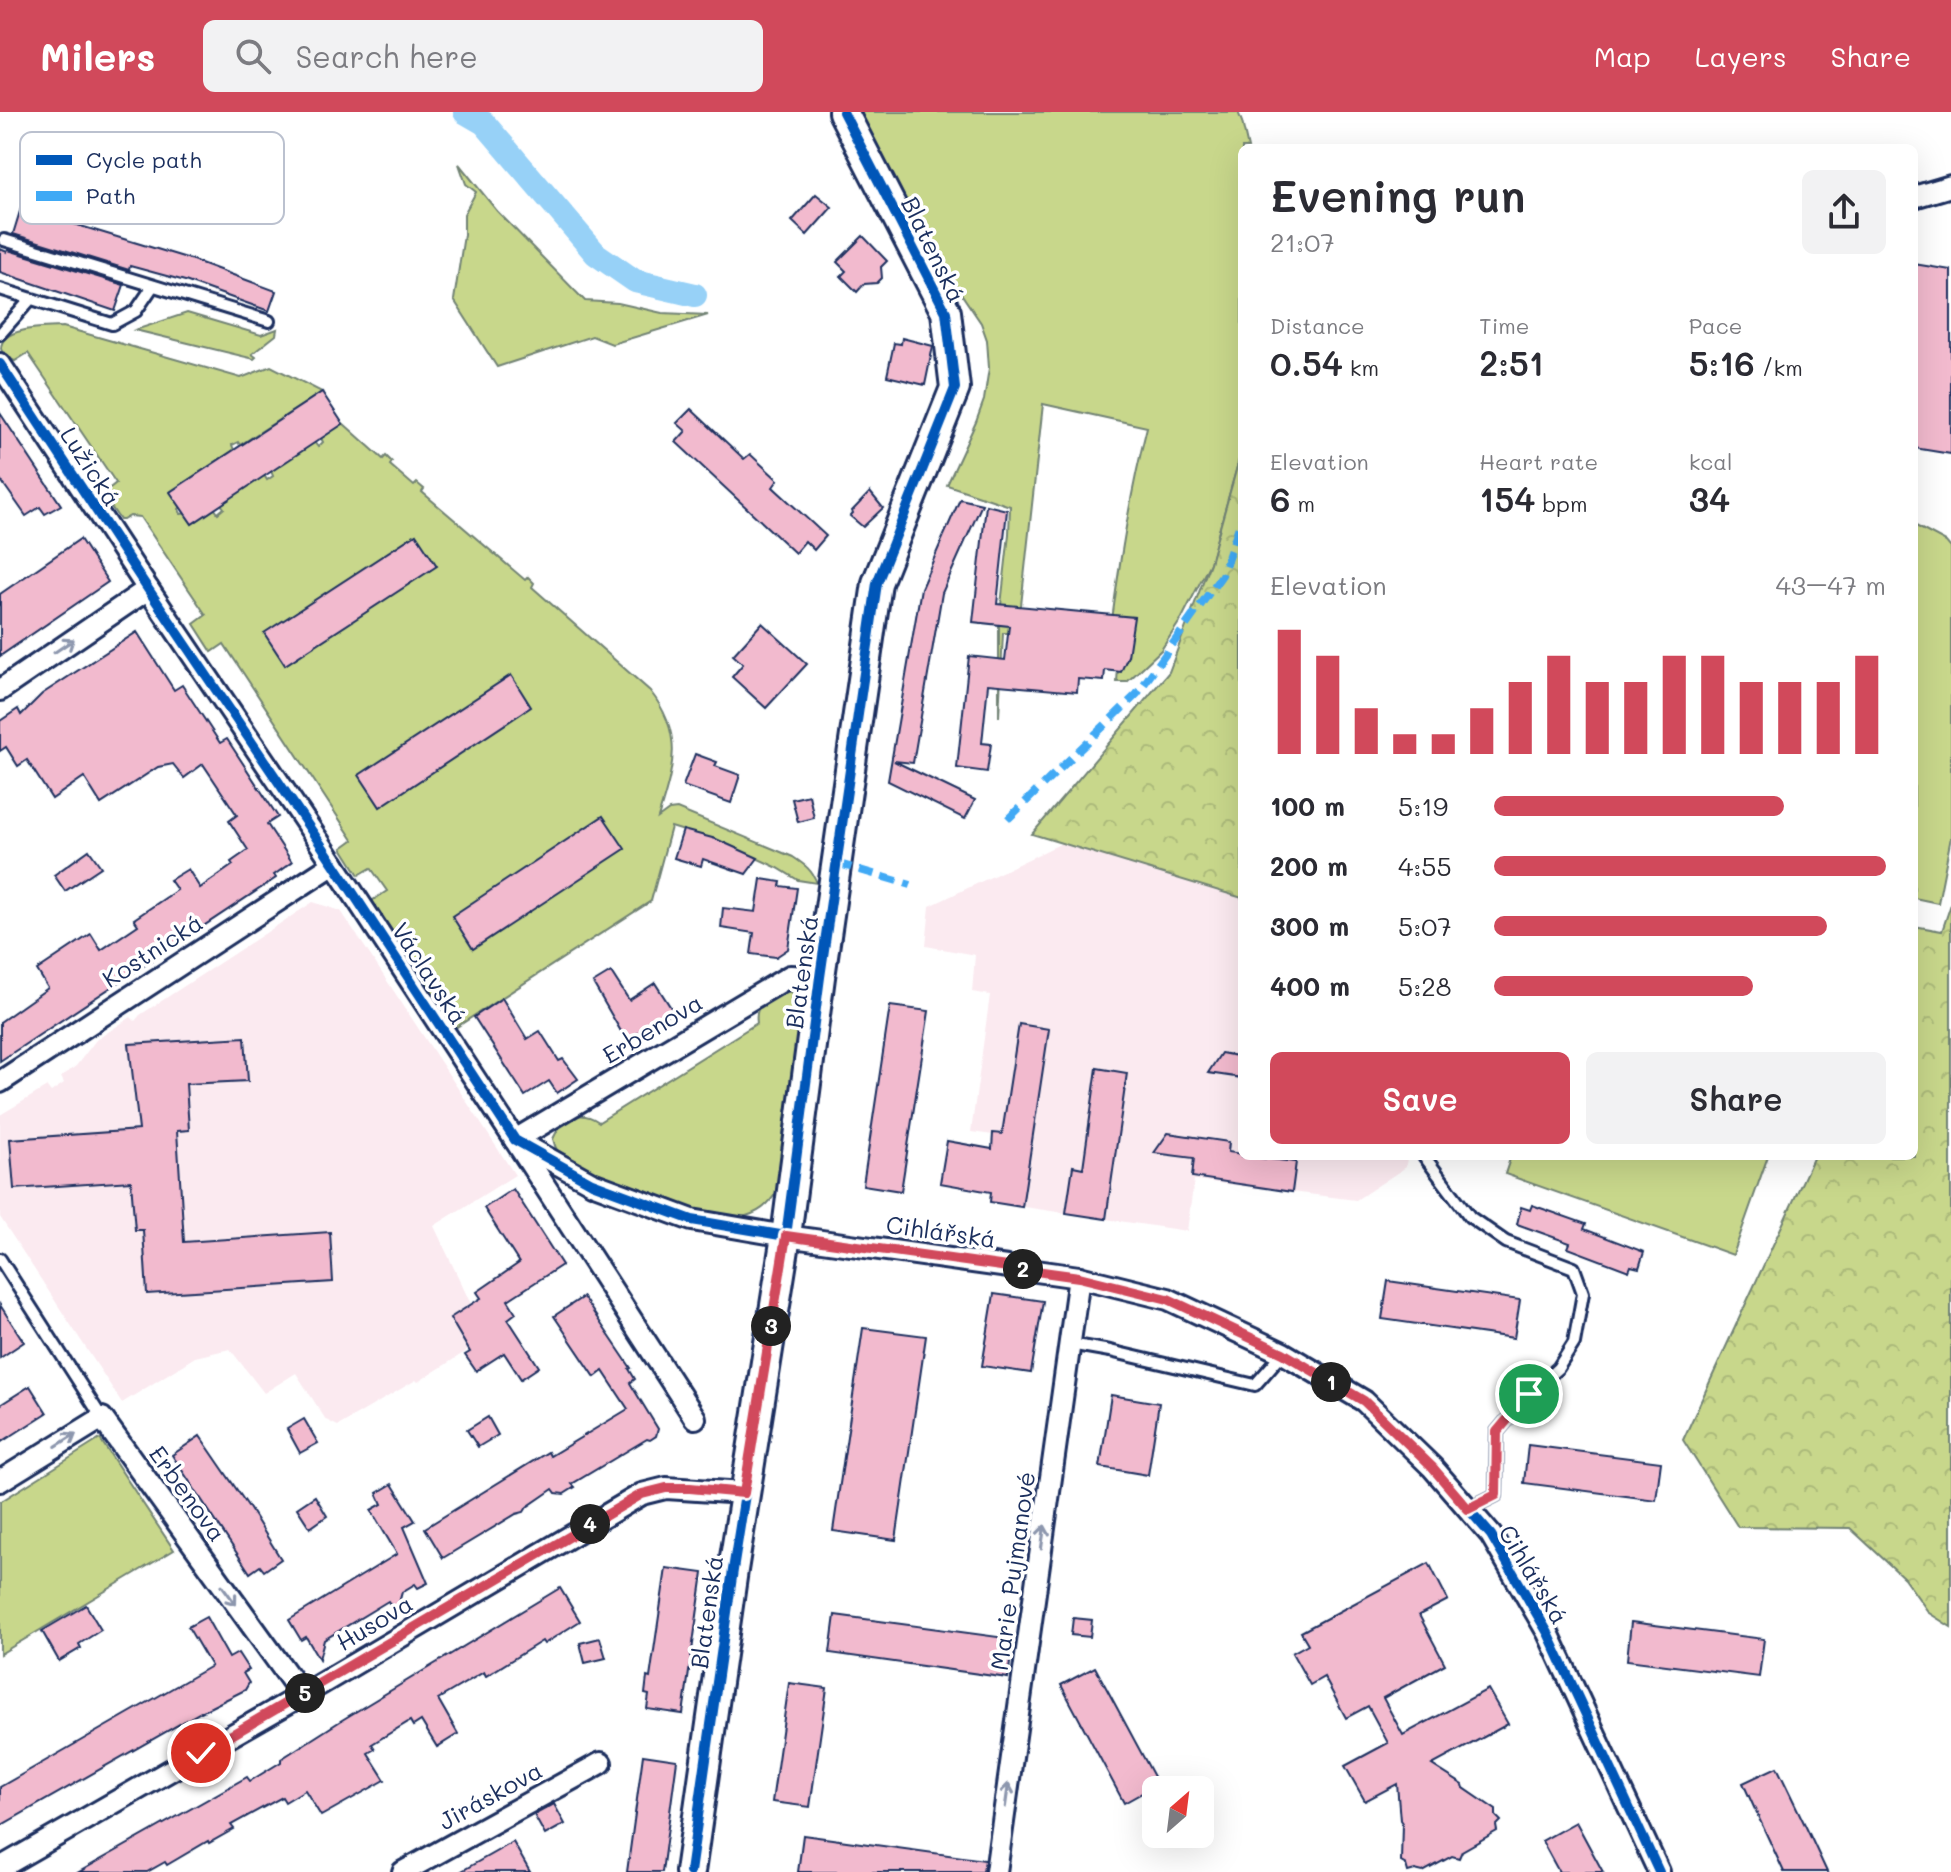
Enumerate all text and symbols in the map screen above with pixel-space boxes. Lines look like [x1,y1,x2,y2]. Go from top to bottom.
search box [203,20,763,92]
text: Milers [40,31,155,81]
icon: search [231,34,275,78]
text: Search here [295,36,478,76]
text: Map [1594,38,1651,74]
text: Layers [1695,38,1787,74]
text: Share [1831,38,1911,74]
legend [20,132,284,224]
text: Cycle path [86,145,202,174]
text: Evening run [1270,166,1525,223]
button: share [1802,170,1886,254]
text: Path [86,181,135,210]
street label: Blatenská [895,191,973,307]
text: 21:07 [1270,225,1335,259]
text: Distance [1270,311,1365,340]
text: Time [1479,311,1529,340]
text: Pace [1689,311,1742,340]
text: 0.54 [1270,340,1343,385]
text: 2:51 [1479,340,1544,385]
text: 5:16 [1689,340,1755,385]
text: km [1343,353,1379,382]
text: /km [1755,353,1803,382]
street label: Lužická [54,421,128,511]
text: Elevation [1270,447,1369,476]
text: Heart rate [1479,447,1598,476]
text: kcal [1689,447,1733,476]
text: 6 [1270,476,1291,521]
text: 154 [1479,476,1535,521]
text: 34 [1689,476,1730,521]
text: m [1291,489,1315,518]
text: bpm [1535,489,1587,518]
text: Elevation [1270,568,1387,602]
text: 43–47 m [1775,568,1886,602]
one-way arrow [53,638,75,654]
text: 100 m [1270,789,1345,823]
text: 5:19 [1398,789,1448,823]
text: 200 m [1270,849,1348,883]
text: 4:55 [1398,849,1452,883]
street label: Kostnická [96,906,208,994]
text: 300 m [1270,909,1349,943]
text: 5:07 [1398,909,1452,943]
street label: Blatenská [778,913,824,1031]
street label: Václavská [386,916,474,1030]
text: 400 m [1270,969,1350,1003]
text: 5:28 [1398,969,1451,1003]
street label: Erbenova [596,986,708,1070]
button: Save [1270,1052,1570,1144]
button: Share [1586,1052,1886,1144]
street label: Cihlářská [884,1208,998,1254]
pin: 2 [1003,1249,1043,1289]
text: 2 [1017,1254,1029,1283]
pin: 3 [751,1306,791,1346]
text: 3 [764,1311,778,1340]
pin [1495,1360,1563,1428]
pin: 1 [1311,1362,1351,1402]
text: 1 [1326,1367,1336,1396]
icon: arrive [1507,1372,1551,1416]
one-way arrow [54,1431,77,1447]
street label: Erbenova [143,1439,233,1547]
street label: Marie Pujmanové [983,1470,1041,1672]
pin: 4 [570,1504,610,1544]
text: 4 [583,1509,597,1538]
street label: Cihlářská [1492,1519,1576,1629]
one-way arrow [1036,1525,1051,1550]
street label: Blatenská [683,1553,729,1671]
one-way arrow [221,1583,237,1605]
street label: Husova [330,1587,418,1657]
pin: 5 [285,1673,325,1713]
text: 5 [299,1678,311,1707]
pin [167,1719,235,1787]
icon: check [179,1731,223,1775]
street label: Jiráskova [433,1754,547,1836]
north arrow [1142,1776,1214,1848]
map controls [1142,1776,1214,1848]
one-way arrow [1000,1783,1015,1808]

